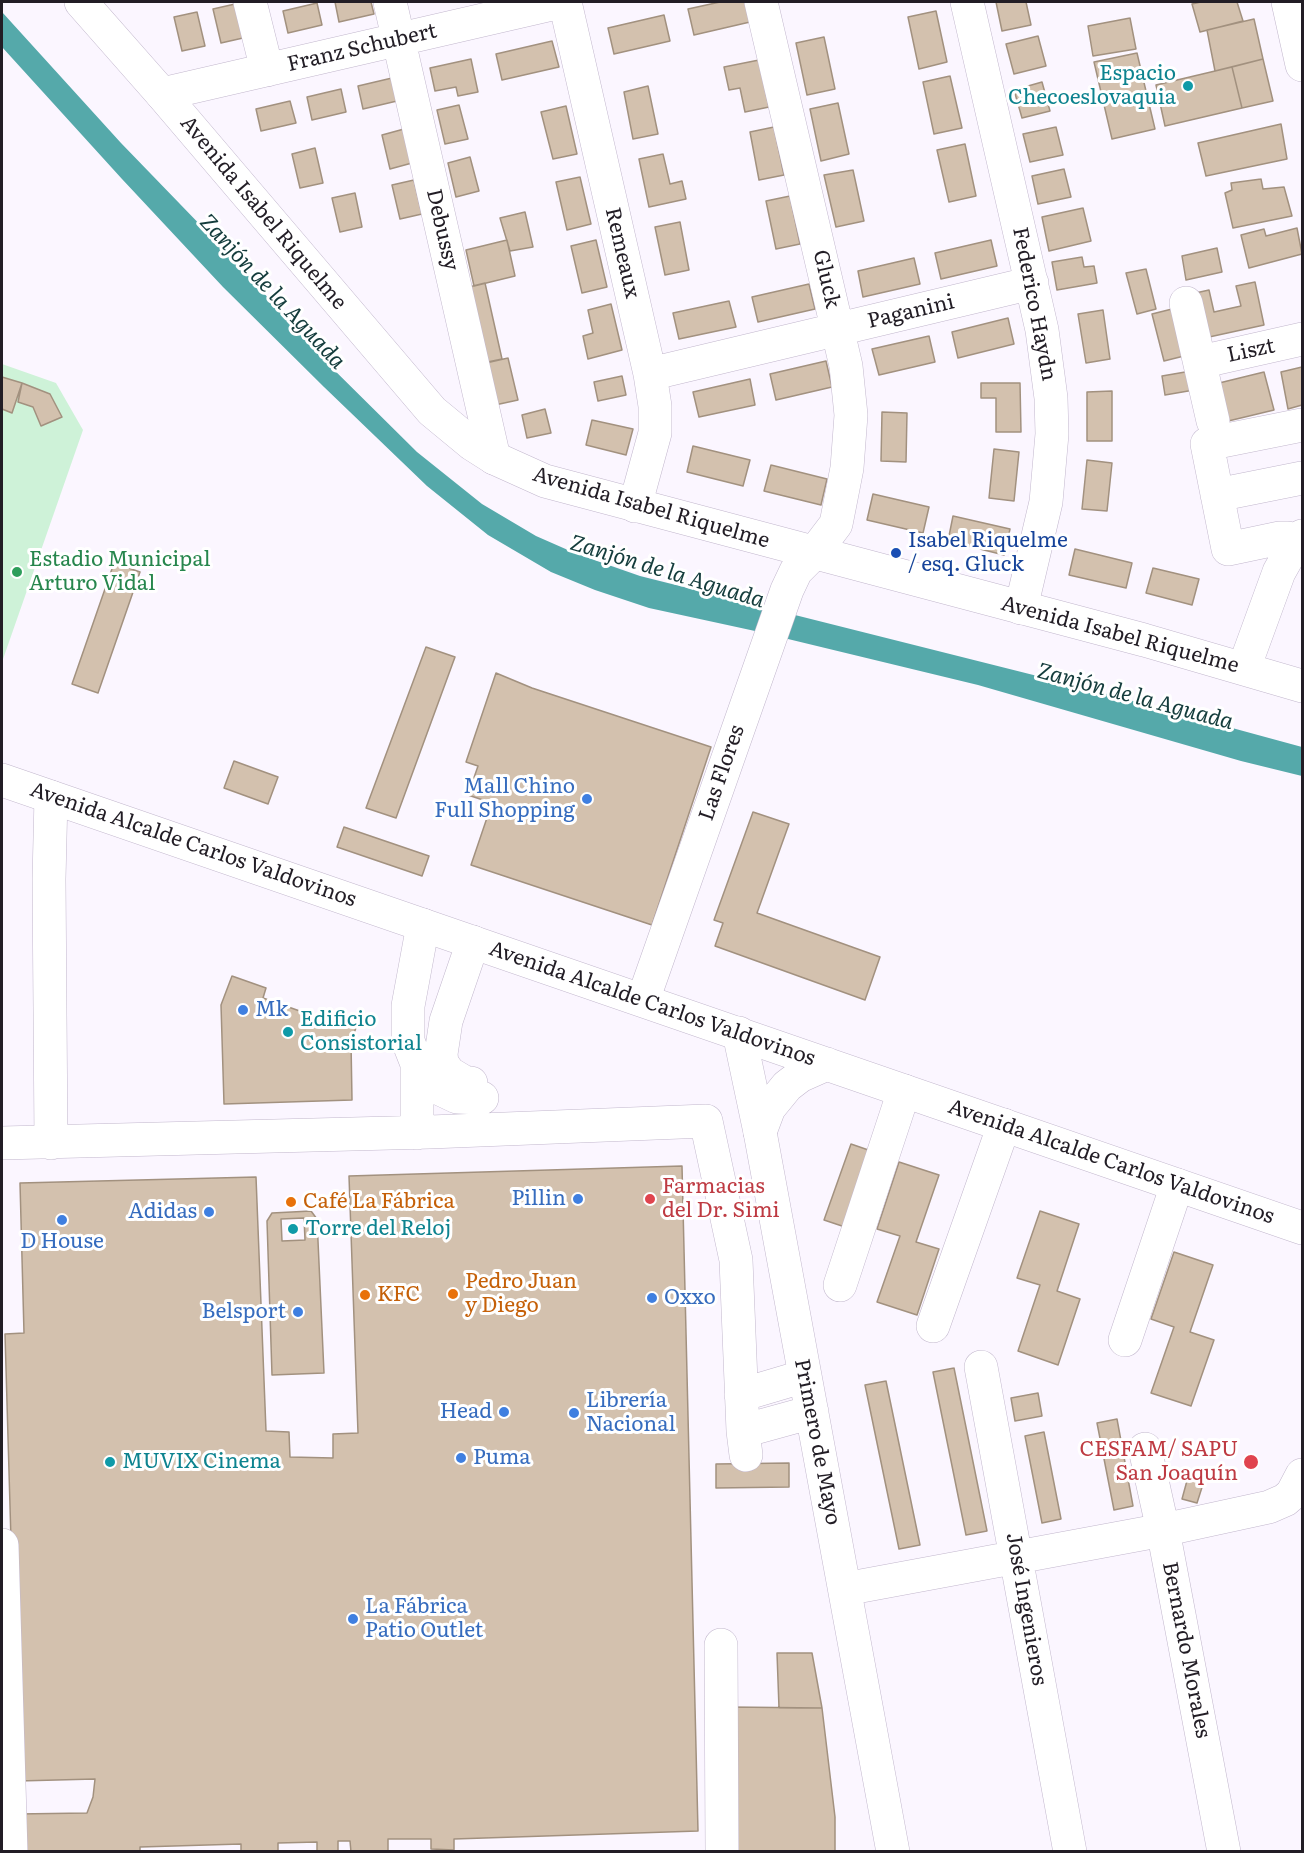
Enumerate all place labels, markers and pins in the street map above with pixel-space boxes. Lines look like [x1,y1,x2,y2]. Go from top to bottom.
place label: Espacio Checoeslovaquia [1008,61,1176,111]
marker: Espacio Checoeslovaquia [1181,79,1195,93]
place label: Isabel Riquelme / esq. Gluck [908,528,1068,578]
marker: Isabel Riquelme / esq. Gluck [889,546,903,560]
place label: Estadio Municipal Arturo Vidal [29,547,210,597]
marker: Estadio Municipal Arturo Vidal [10,565,24,579]
place label: Mall Chino Full Shopping [434,774,575,824]
marker: Mall Chino Full Shopping [580,792,594,806]
place label: Mk [255,997,288,1023]
marker: Mk [236,1003,250,1017]
place label: Edificio Consistorial [300,1007,422,1057]
marker: Edificio Consistorial [281,1025,295,1039]
place label: Farmacias del Dr. Simi [662,1174,780,1224]
place label: Pillin [511,1186,566,1212]
place label: Café La Fábrica [303,1189,455,1215]
marker: Pillin [571,1192,585,1206]
marker: Farmacias del Dr. Simi [643,1192,657,1206]
marker: Café La Fábrica [284,1195,298,1209]
place label: Adidas [128,1199,197,1225]
marker: Adidas [202,1205,216,1219]
marker: D House [55,1213,69,1227]
place label: Torre del Reloj [305,1216,451,1242]
marker: Torre del Reloj [286,1222,300,1236]
place label: D House [20,1229,104,1255]
place label: Pedro Juan y Diego [465,1269,577,1319]
place label: KFC [377,1282,420,1308]
place label: Oxxo [664,1285,716,1311]
marker: Pedro Juan y Diego [446,1287,460,1301]
marker: KFC [358,1288,372,1302]
marker: Oxxo [645,1291,659,1305]
place label: Belsport [202,1299,286,1325]
marker: Belsport [291,1305,305,1319]
place label: Librería Nacional [586,1388,676,1438]
place label: Head [440,1399,492,1425]
marker: Head [497,1405,511,1419]
marker: Librería Nacional [567,1406,581,1420]
place label: CESFAM/ SAPU San Joaquín [1079,1437,1238,1487]
place label: Puma [473,1445,531,1471]
place label: MUVIX Cinema [122,1449,281,1475]
marker: Puma [454,1451,468,1465]
marker: CESFAM/ SAPU San Joaquín [1242,1453,1260,1471]
marker: MUVIX Cinema [103,1455,117,1469]
place label: La Fábrica Patio Outlet [365,1594,483,1644]
marker: La Fábrica Patio Outlet [346,1612,360,1626]

